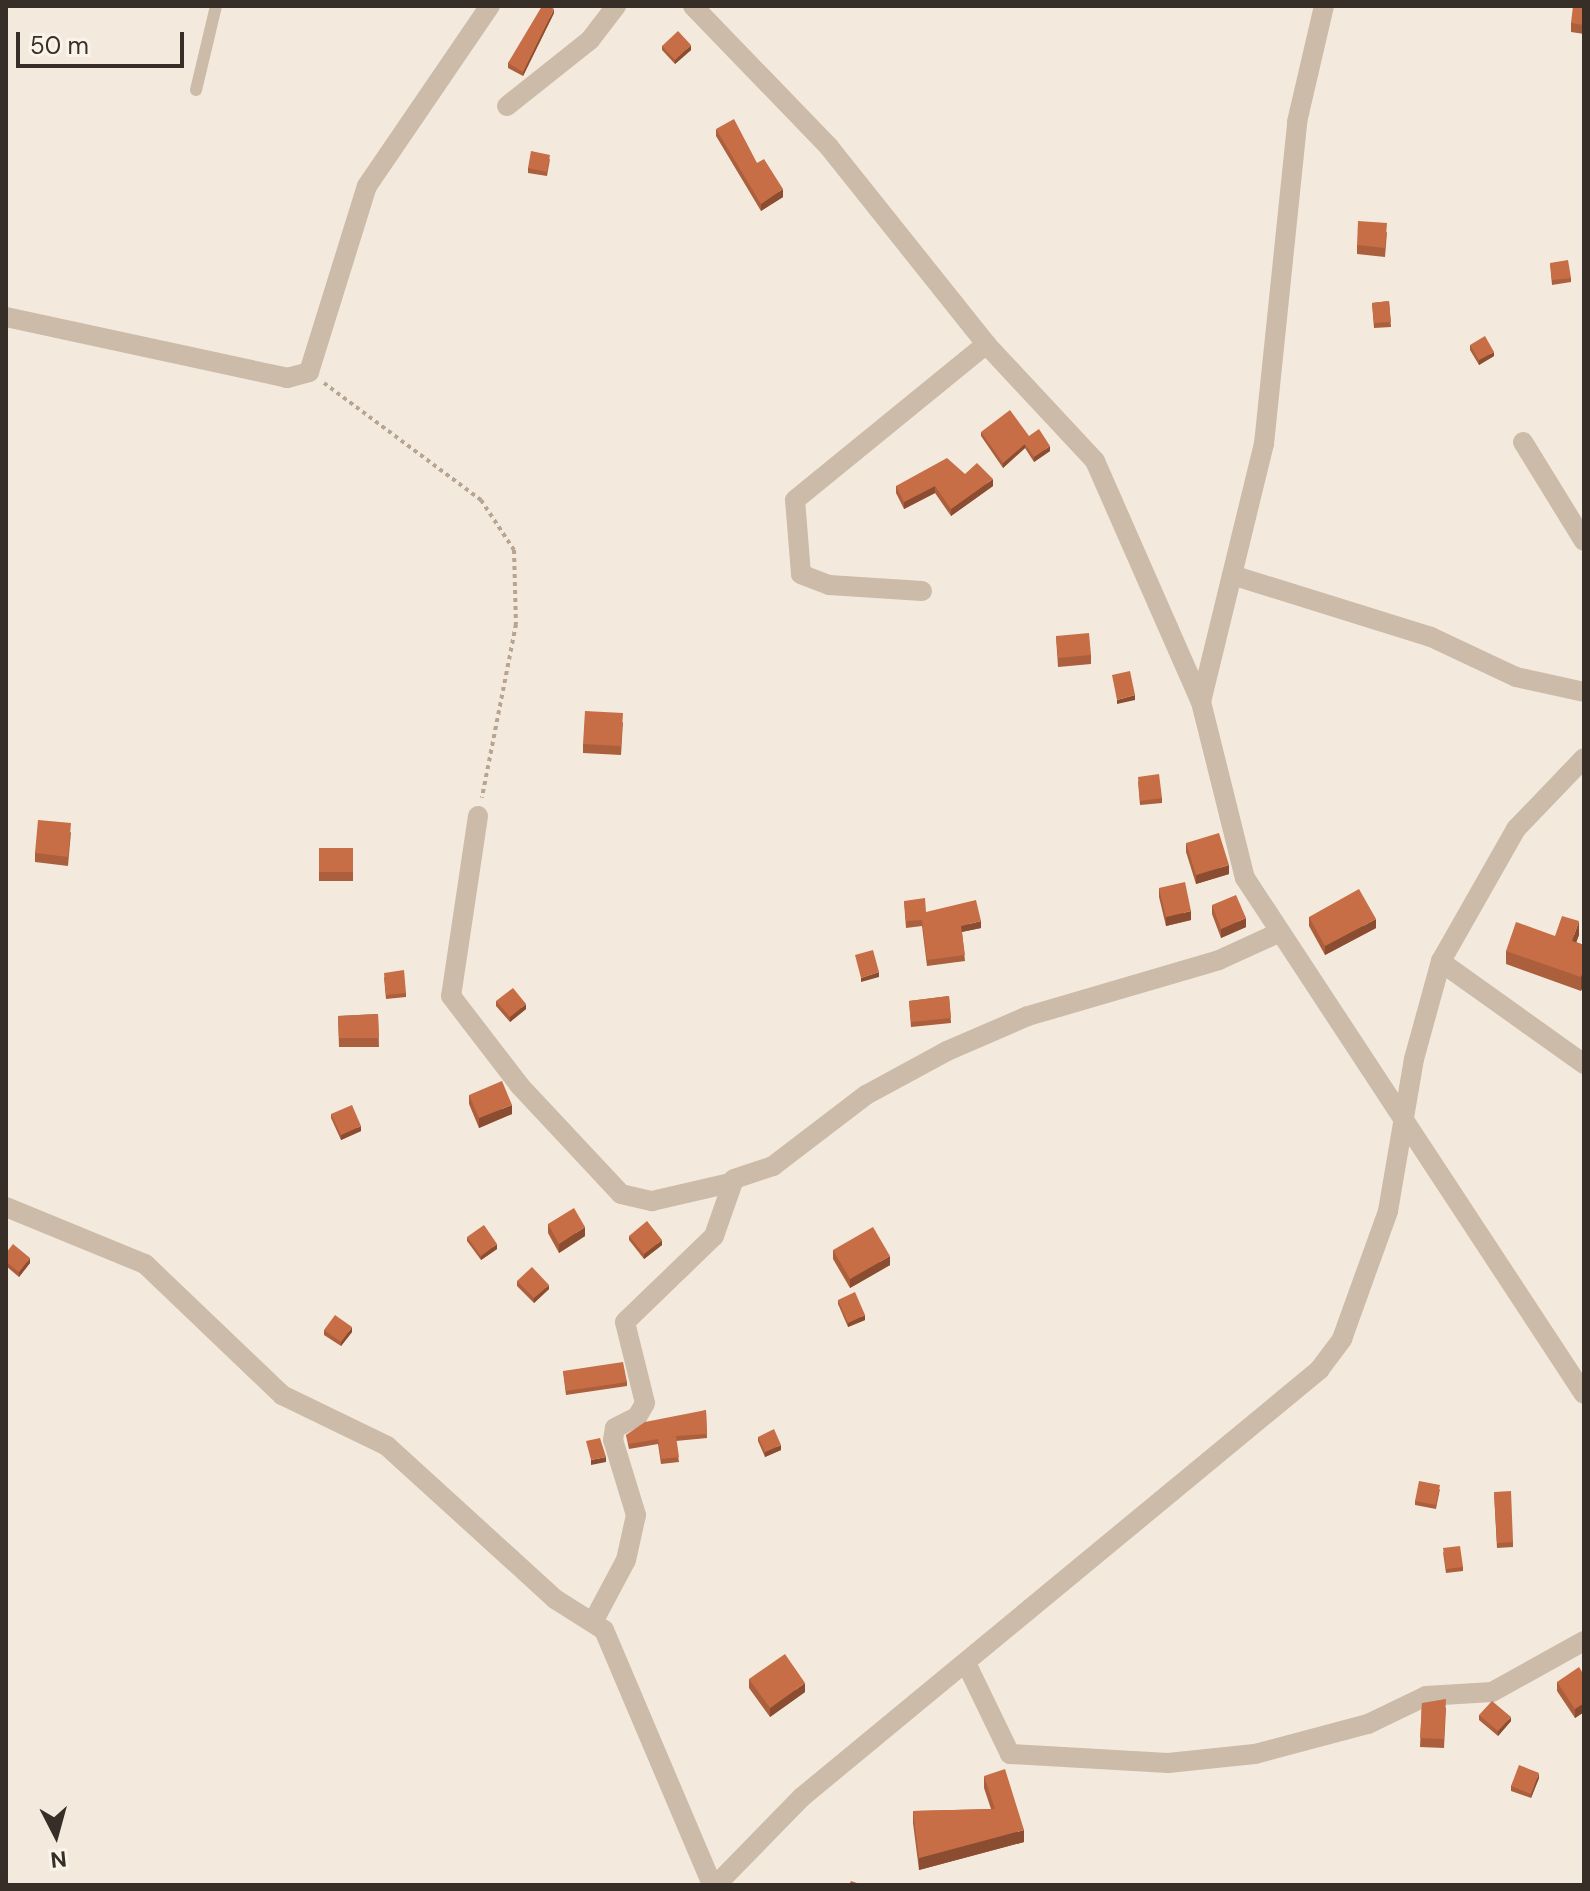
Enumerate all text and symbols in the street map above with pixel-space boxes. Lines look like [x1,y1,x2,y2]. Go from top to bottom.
scale bar [20,16,188,66]
text: 50 m [30,30,89,61]
north arrow [16,1795,96,1875]
text: N [49,1844,68,1875]

